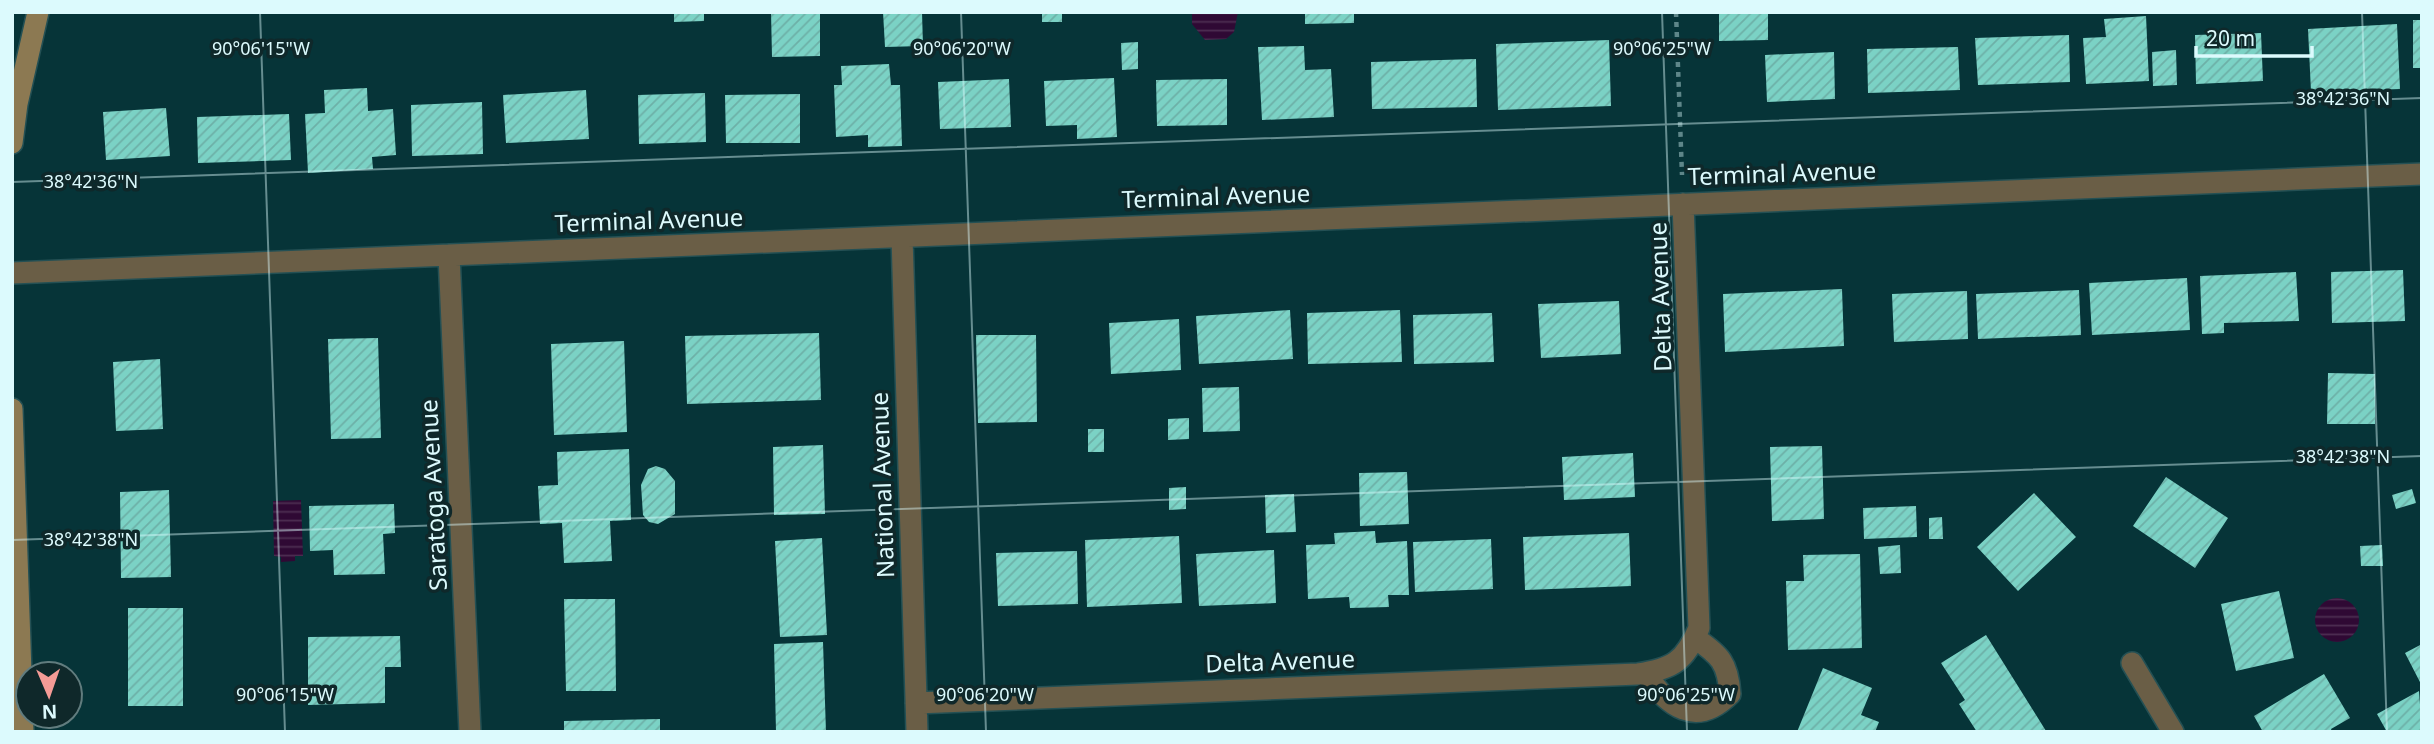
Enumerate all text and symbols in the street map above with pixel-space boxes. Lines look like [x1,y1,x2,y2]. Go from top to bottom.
scale bar [2196,14,2312,58]
text: 20 m [2206,24,2255,52]
text: 90°06'15"W [212,36,310,60]
text: 90°06'20"W [913,36,1011,60]
text: 90°06'25"W [1613,36,1711,60]
text: 38°42'36"N [2296,86,2390,110]
street label: Terminal Avenue [1687,153,1877,192]
text: 38°42'36"N [44,169,138,193]
street label: Terminal Avenue [1121,176,1311,215]
street label: Terminal Avenue [554,200,744,239]
street label: Delta Avenue [1640,222,1679,373]
street label: National Avenue [862,391,901,579]
street label: Saratoga Avenue [411,399,454,592]
text: 38°42'38"N [2296,444,2390,468]
text: 38°42'38"N [44,527,138,551]
street label: Delta Avenue [1204,641,1355,680]
north arrow [14,660,84,730]
text: 90°06'15"W [236,682,334,706]
text: 90°06'20"W [936,682,1034,706]
text: 90°06'25"W [1637,682,1735,706]
text: N [41,699,58,725]

